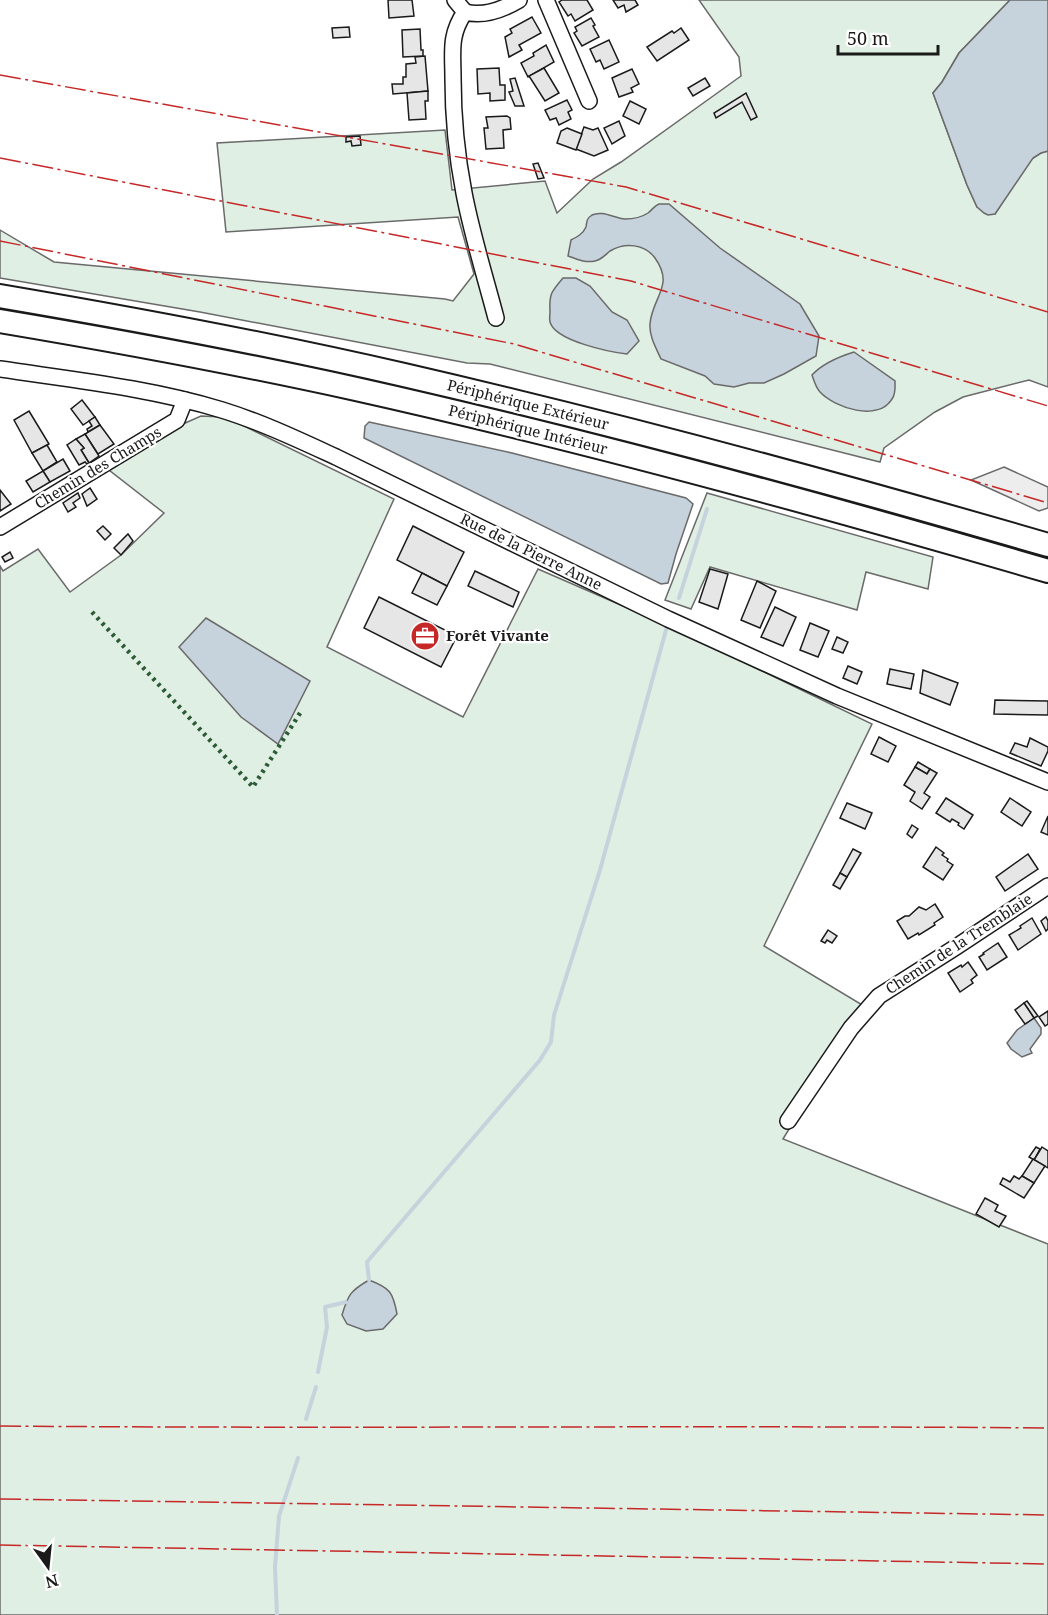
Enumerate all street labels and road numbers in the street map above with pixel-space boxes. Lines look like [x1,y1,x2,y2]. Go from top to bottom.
street label: Périphérique Extérieur [445,374,611,434]
street label: Périphérique Intérieur [447,400,610,458]
street label: Chemin des Champs [30,421,165,513]
street label: Rue de la Pierre Anne [457,508,606,594]
street label: Chemin de la Tremblaie [881,888,1036,998]

